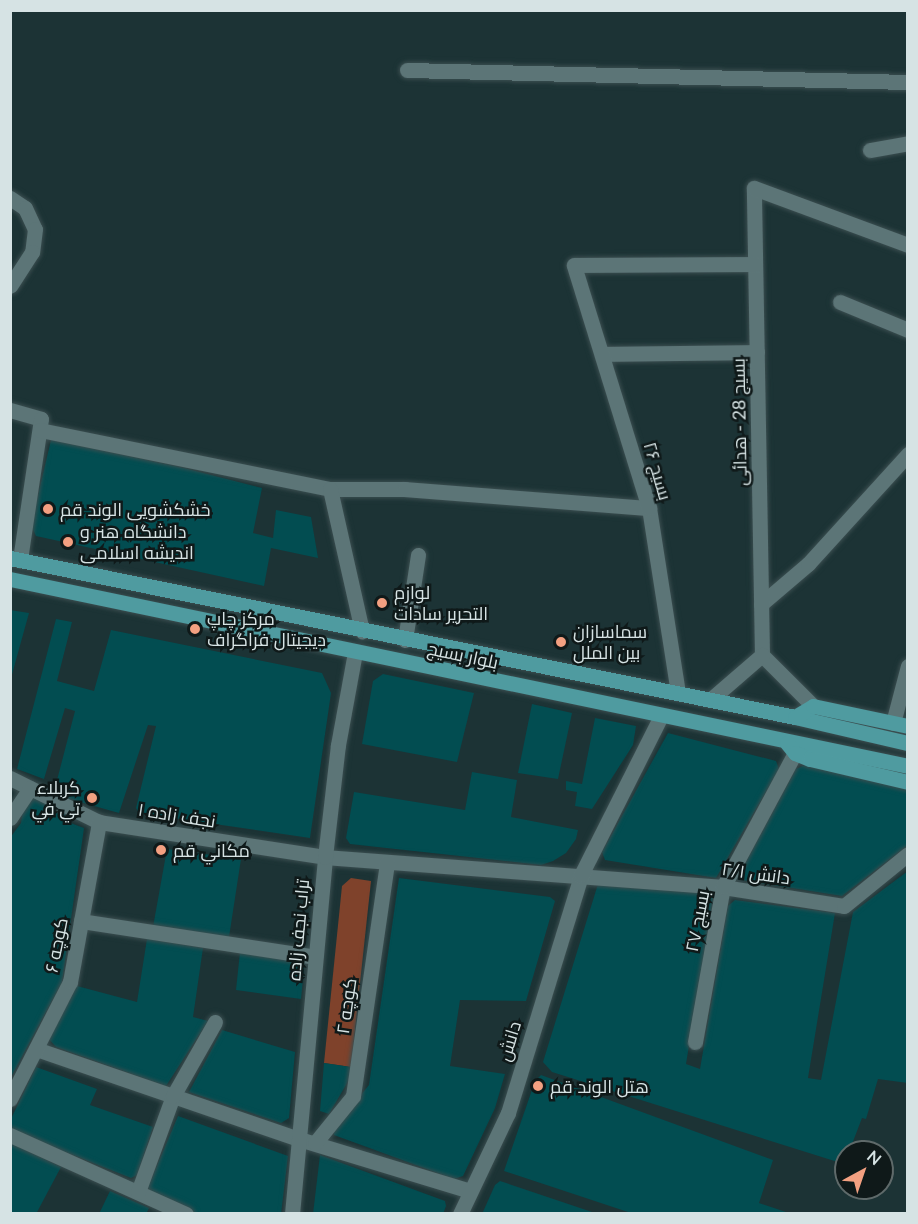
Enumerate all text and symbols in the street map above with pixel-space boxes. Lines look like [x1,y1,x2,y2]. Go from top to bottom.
street label: بسیج 28 - هدائی [727,358,751,486]
street label: بسیج ۲۶ [639,439,677,503]
place label: خشکشویی الوند قم [60,498,211,520]
marker: خشکشویی الوند قم [41,502,55,516]
place label: دانشگاه هنر و اندیشه اسلامی [80,521,194,564]
marker: دانشگاه هنر و اندیشه اسلامی [61,535,75,549]
place label: لوازم التحریر سادات [394,582,488,624]
marker: لوازم التحریر سادات [375,596,389,610]
place label: مرکز چاپ دیجیتال فراگراف [207,608,326,650]
place label: سماسازان بین الملل [573,621,647,664]
marker: مرکز چاپ دیجیتال فراگراف [188,622,202,636]
marker: سماسازان بین الملل [554,635,568,649]
street label: بلوار بسیج [426,637,500,673]
place label: كربلاء تي في [31,777,80,820]
marker: كربلاء تي في [85,791,99,805]
street label: نجف زاده ۱ [137,798,217,832]
place label: مكاني قم [173,839,250,861]
marker: مكاني قم [154,843,168,857]
street label: دانش ۲/۱ [721,858,791,888]
street label: تراب نجف زاده [283,878,313,982]
street label: بسیج ۲۷ [680,888,714,954]
street label: کوچه ۶ [40,916,72,974]
street label: کوچه ۲ [331,977,361,1035]
street label: دانش [493,1018,525,1064]
place label: هتل الوند قم [550,1075,649,1097]
marker: هتل الوند قم [531,1079,545,1093]
north arrow [834,1140,894,1200]
text: N [864,1146,885,1169]

